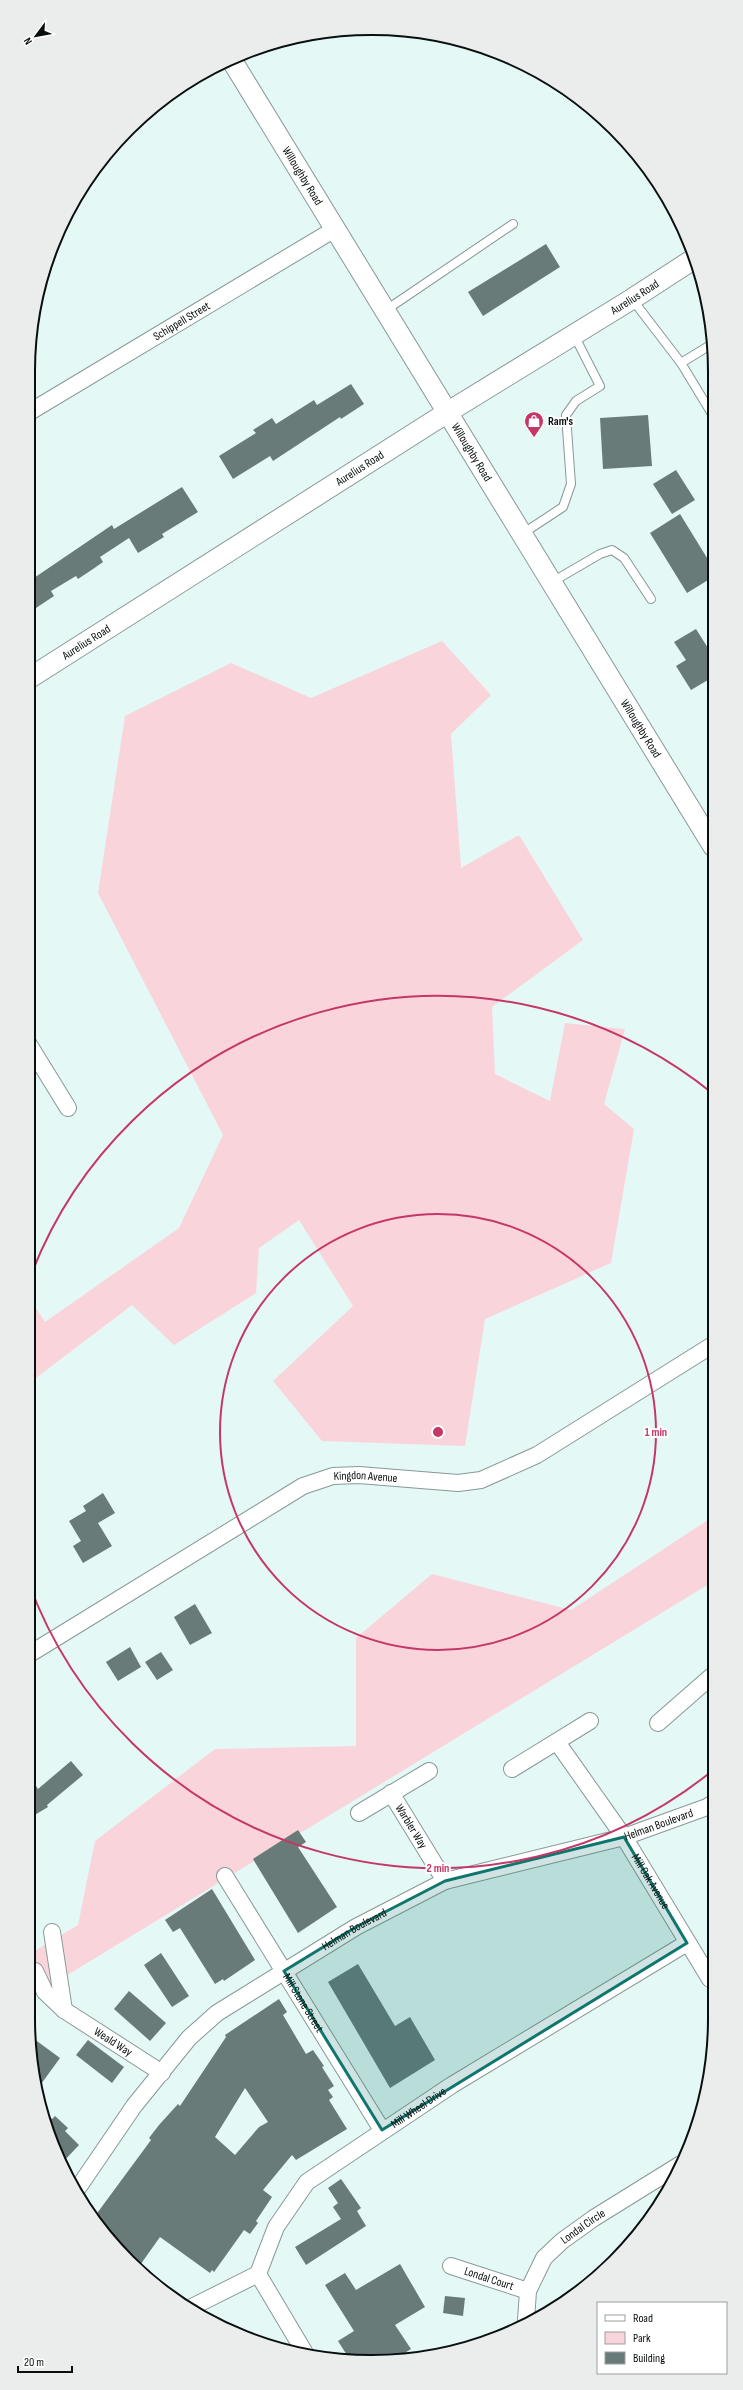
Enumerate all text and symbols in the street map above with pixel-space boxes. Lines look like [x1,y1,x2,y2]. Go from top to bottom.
north arrow [16,16,56,56]
text: N [21,35,35,47]
street label: Willoughby Road [279,144,326,208]
street label: Aurelius Road [607,276,662,319]
street label: Schippell Street [151,298,213,344]
shop icon: Ram's [523,410,545,438]
place label: Ram's [548,414,573,429]
street label: Willoughby Road [448,420,495,484]
street label: Aurelius Road [332,448,387,490]
street label: Aurelius Road [59,622,113,664]
street label: Willoughby Road [617,697,664,761]
centre of rings [431,1425,445,1439]
text: 1 min [645,1425,667,1440]
street label: Kingdon Avenue [333,1468,398,1486]
street label: Warbler Way [392,1801,431,1852]
street label: Helman Boulevard [622,1806,695,1844]
street label: Mill Oak Avenue [628,1851,673,1912]
text: 2 min [427,1861,449,1876]
street label: Helman Boulevard [319,1905,389,1954]
street label: Mill Stone Street [279,1971,327,2036]
street label: Weald Way [91,2024,135,2060]
street label: Mill Wheel Drive [388,2084,449,2132]
street label: Londal Circle [558,2206,608,2248]
street label: Londal Court [462,2264,516,2294]
legend [597,2302,727,2374]
text: Road [633,2311,653,2326]
text: Park [633,2331,651,2346]
scale bar [18,2348,72,2374]
text: Building [633,2351,665,2366]
text: 20 m [24,2355,44,2370]

